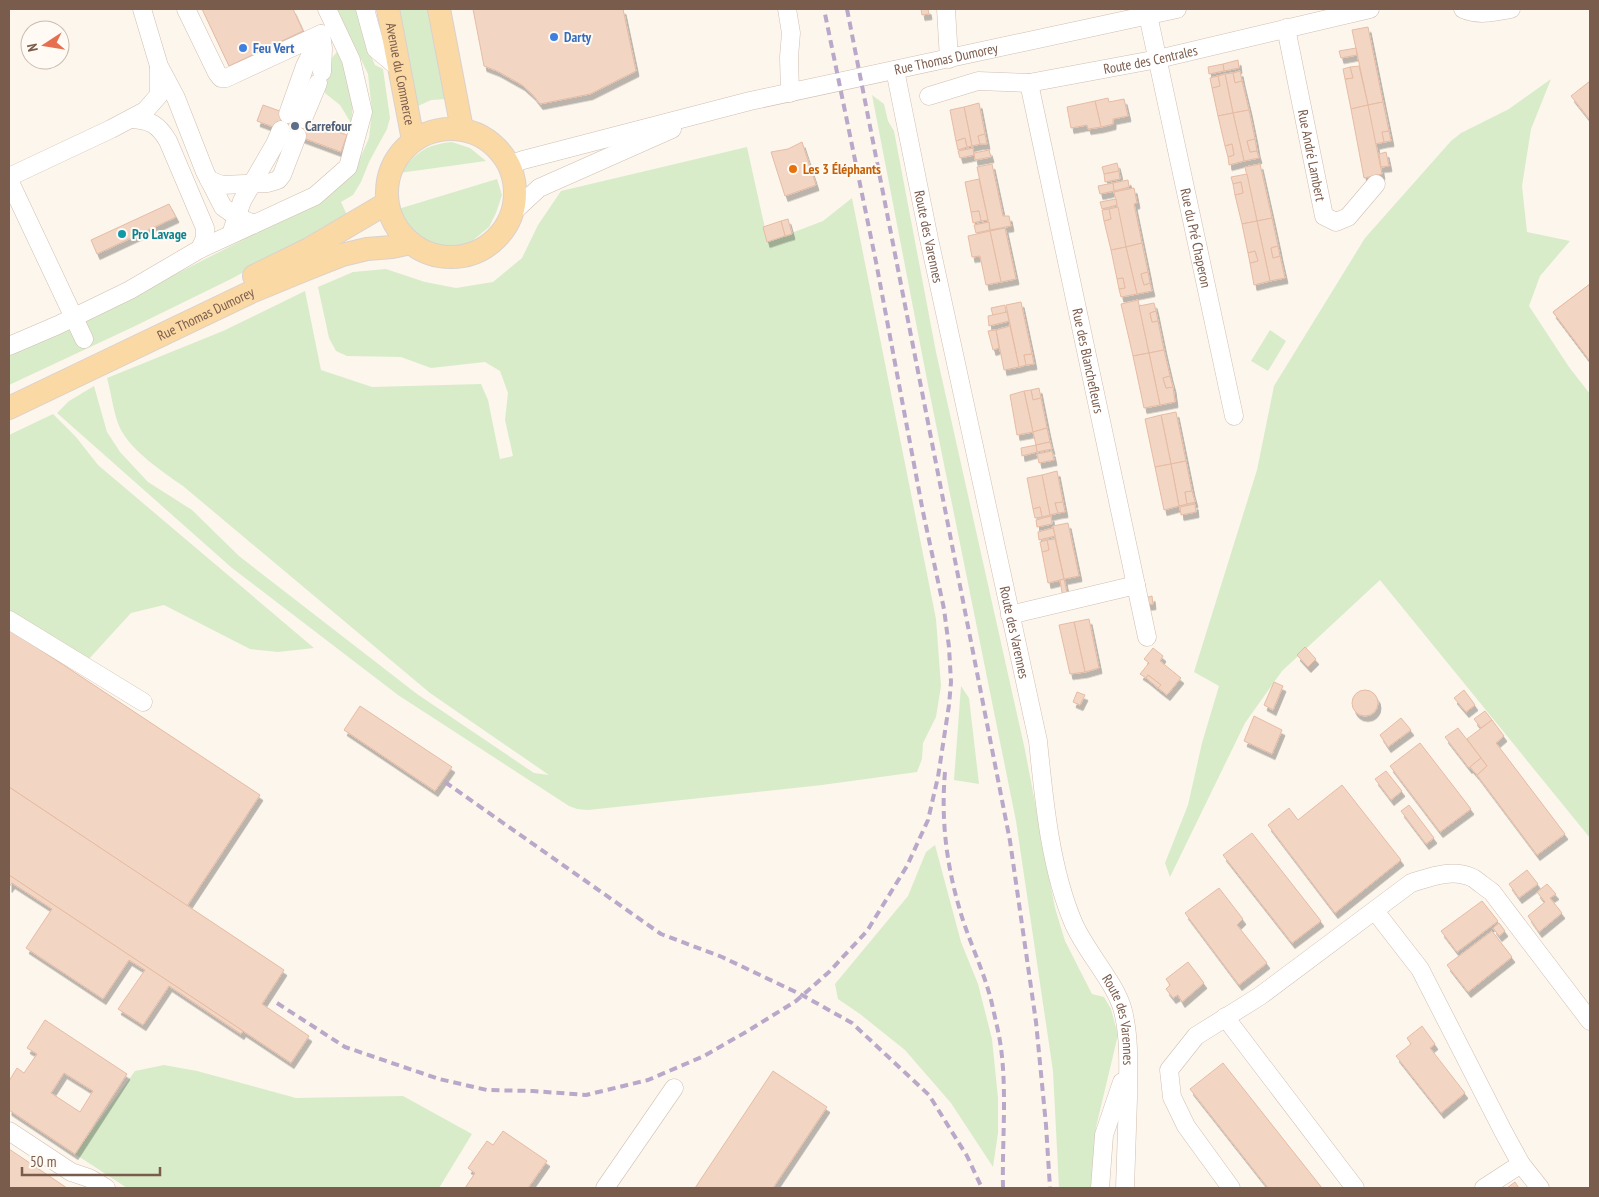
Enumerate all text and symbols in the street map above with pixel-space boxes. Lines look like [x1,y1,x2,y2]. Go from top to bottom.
north arrow [20,20,70,70]
street label: Avenue du Commerce [382,21,419,127]
place label: Darty [564,28,592,46]
marker: Darty [548,31,560,43]
place label: Feu Vert [253,39,294,57]
street label: Rue Thomas Dumorey [893,39,1000,79]
street label: Route des Centrales [1102,41,1200,78]
text: N [23,42,42,53]
marker: Feu Vert [237,42,249,54]
street label: Rue André Lambert [1294,108,1330,203]
place label: Carrefour [305,117,352,135]
marker: Carrefour [289,120,301,132]
place label: Les 3 Éléphants [803,160,881,178]
marker: Les 3 Éléphants [787,163,799,175]
street label: Rue du Pré Chaperon [1176,186,1215,289]
street label: Route des Varennes [910,189,947,285]
place label: Pro Lavage [132,225,187,243]
marker: Pro Lavage [116,228,128,240]
street label: Rue Thomas Dumorey [154,283,258,345]
street label: Rue des Blanchefleurs [1068,307,1108,415]
street label: Route des Varennes [996,585,1033,681]
street label: Route des Varennes [1098,971,1137,1065]
scale bar [22,1144,160,1176]
text: 50 m [30,1152,56,1171]

